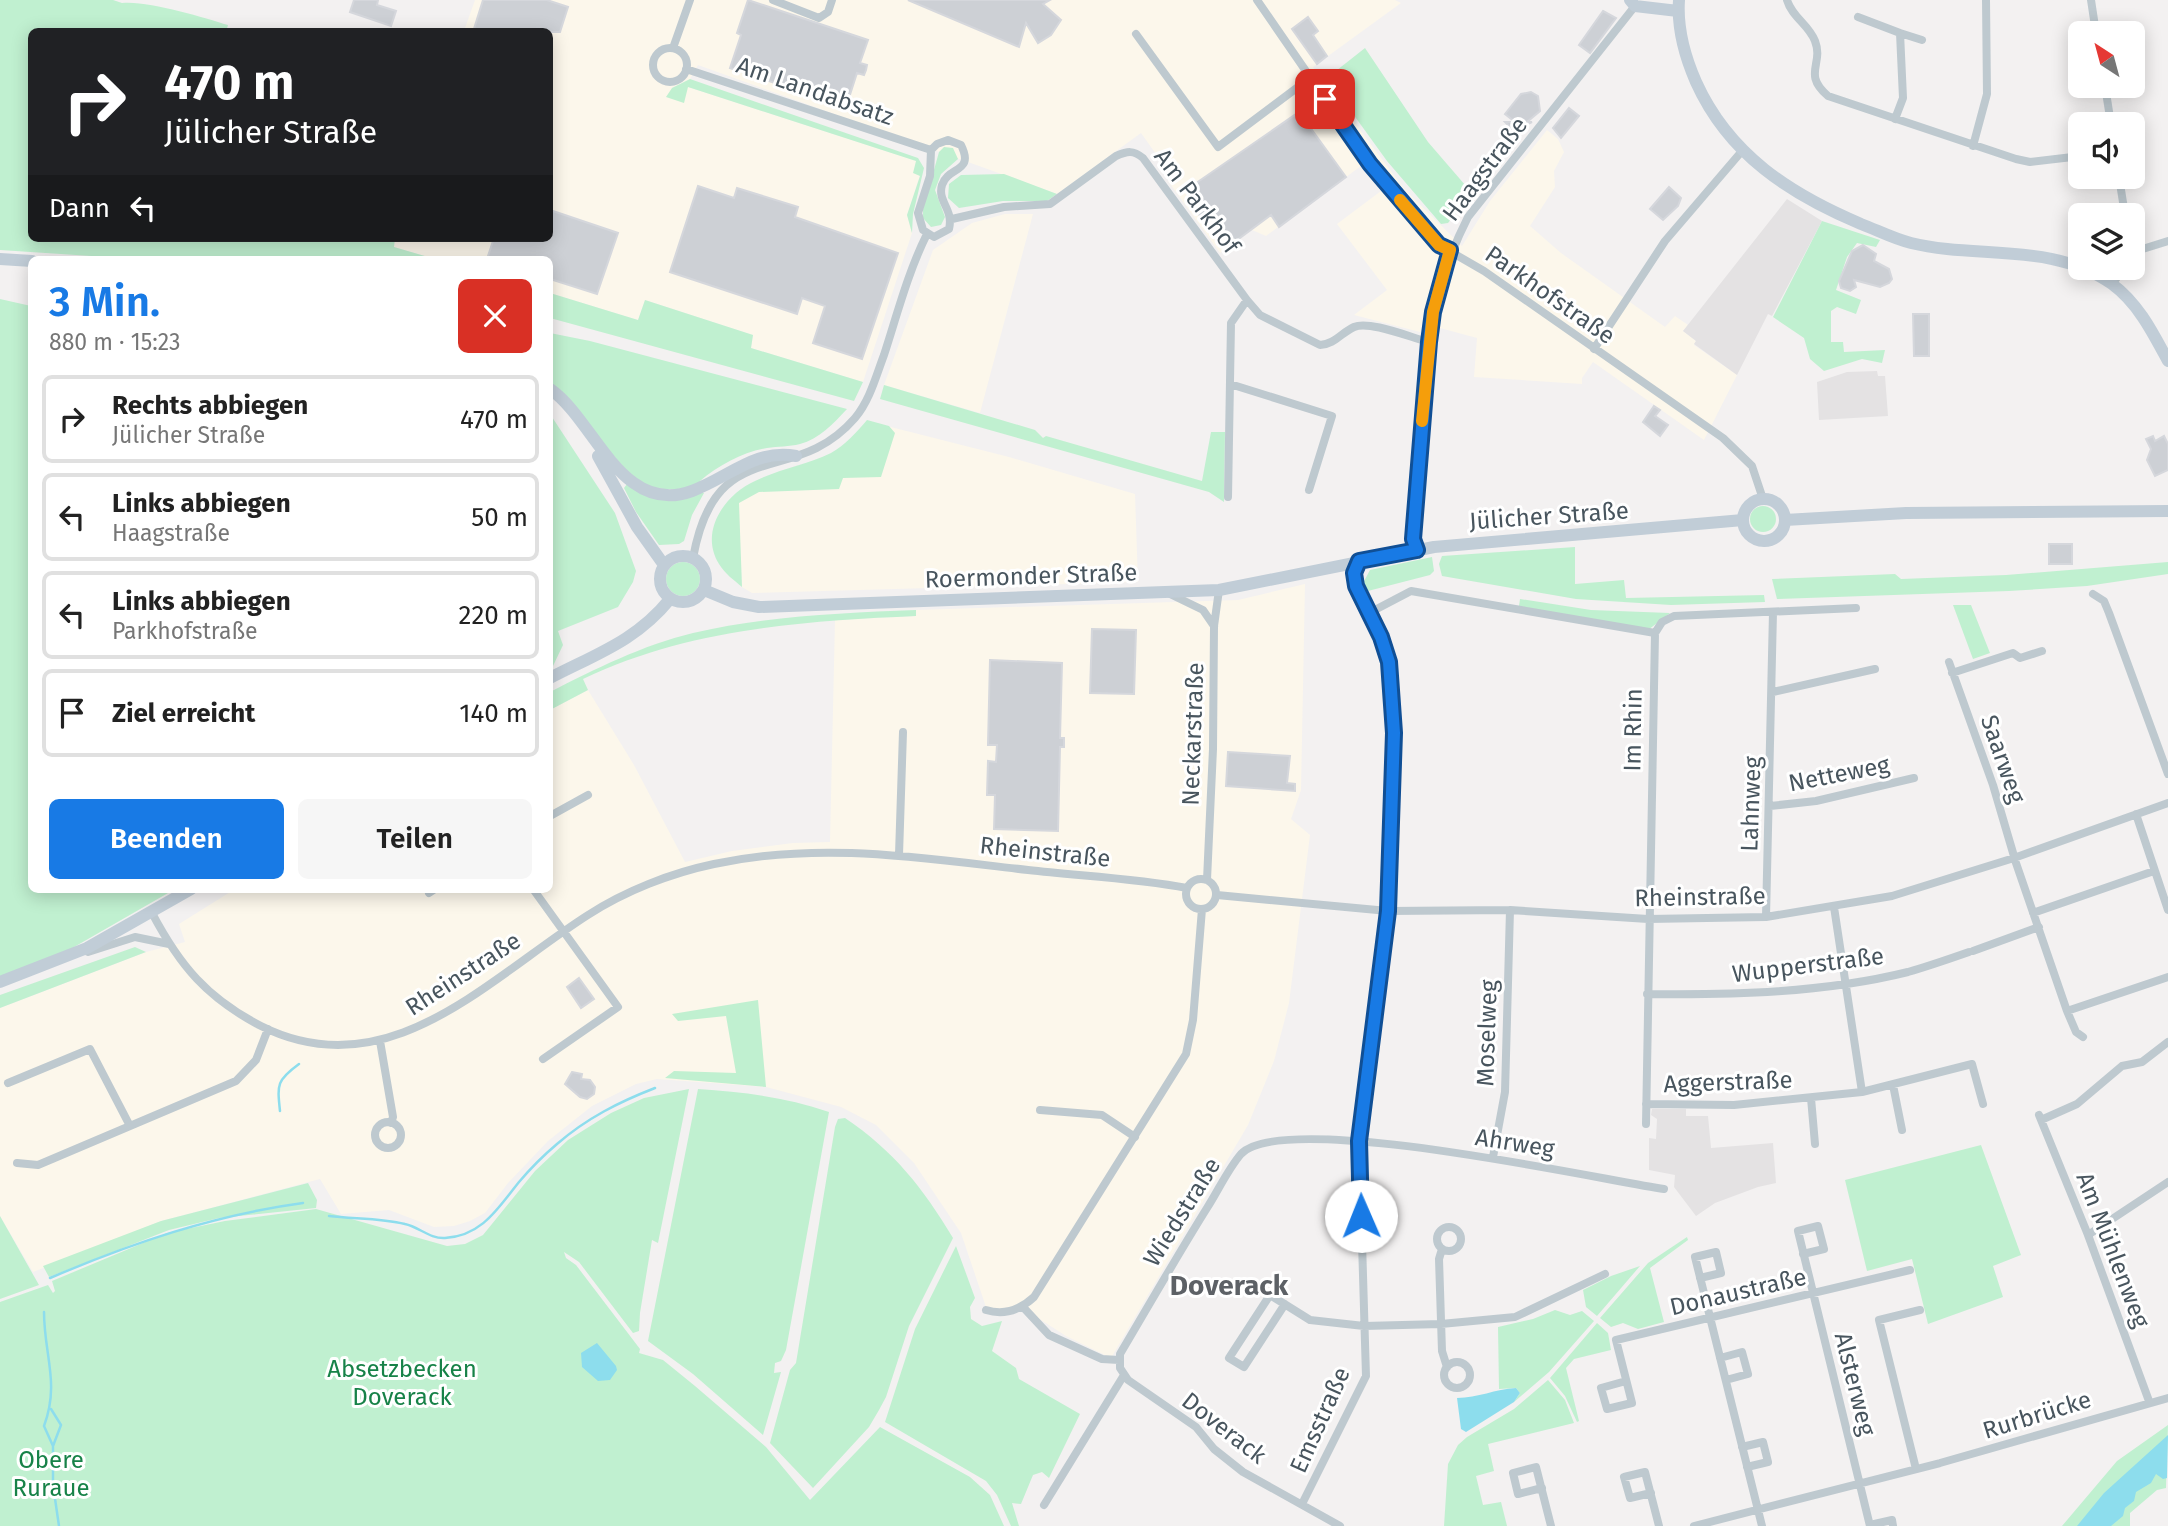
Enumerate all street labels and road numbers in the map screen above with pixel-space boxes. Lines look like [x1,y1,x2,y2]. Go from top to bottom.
street label: Am Landabsatz [733,51,897,131]
street label: Haagstraße [1437,111,1533,227]
street label: Am Parkhof [1148,143,1247,261]
street label: Parkhofstraße [1480,240,1620,350]
street label: Jülicher Straße [1468,496,1630,536]
street label: Roermonder Straße [924,558,1138,594]
street label: Neckarstraße [1177,662,1209,806]
street label: Im Rhin [1618,688,1648,772]
street label: Saarweg [1975,711,2031,807]
street label: Netteweg [1786,750,1892,798]
street label: Lahnweg [1735,755,1767,852]
street label: Rheinstraße [978,831,1112,873]
street label: Rheinstraße [1634,882,1766,912]
street label: Rheinstraße [400,927,526,1021]
street label: Wupperstraße [1731,942,1885,988]
street label: Moselweg [1471,979,1503,1087]
street label: Aggerstraße [1663,1066,1793,1098]
street label: Ahrweg [1473,1123,1557,1163]
street label: Wiedstraße [1138,1153,1226,1271]
street label: Am Mühlenweg [2071,1168,2156,1332]
street label: Donaustraße [1667,1263,1809,1321]
street label: Alsterweg [1829,1329,1881,1439]
street label: Emsstraße [1284,1363,1356,1477]
street label: Rurbrücke [1979,1385,2095,1445]
street label: Doverack [1176,1386,1272,1470]

